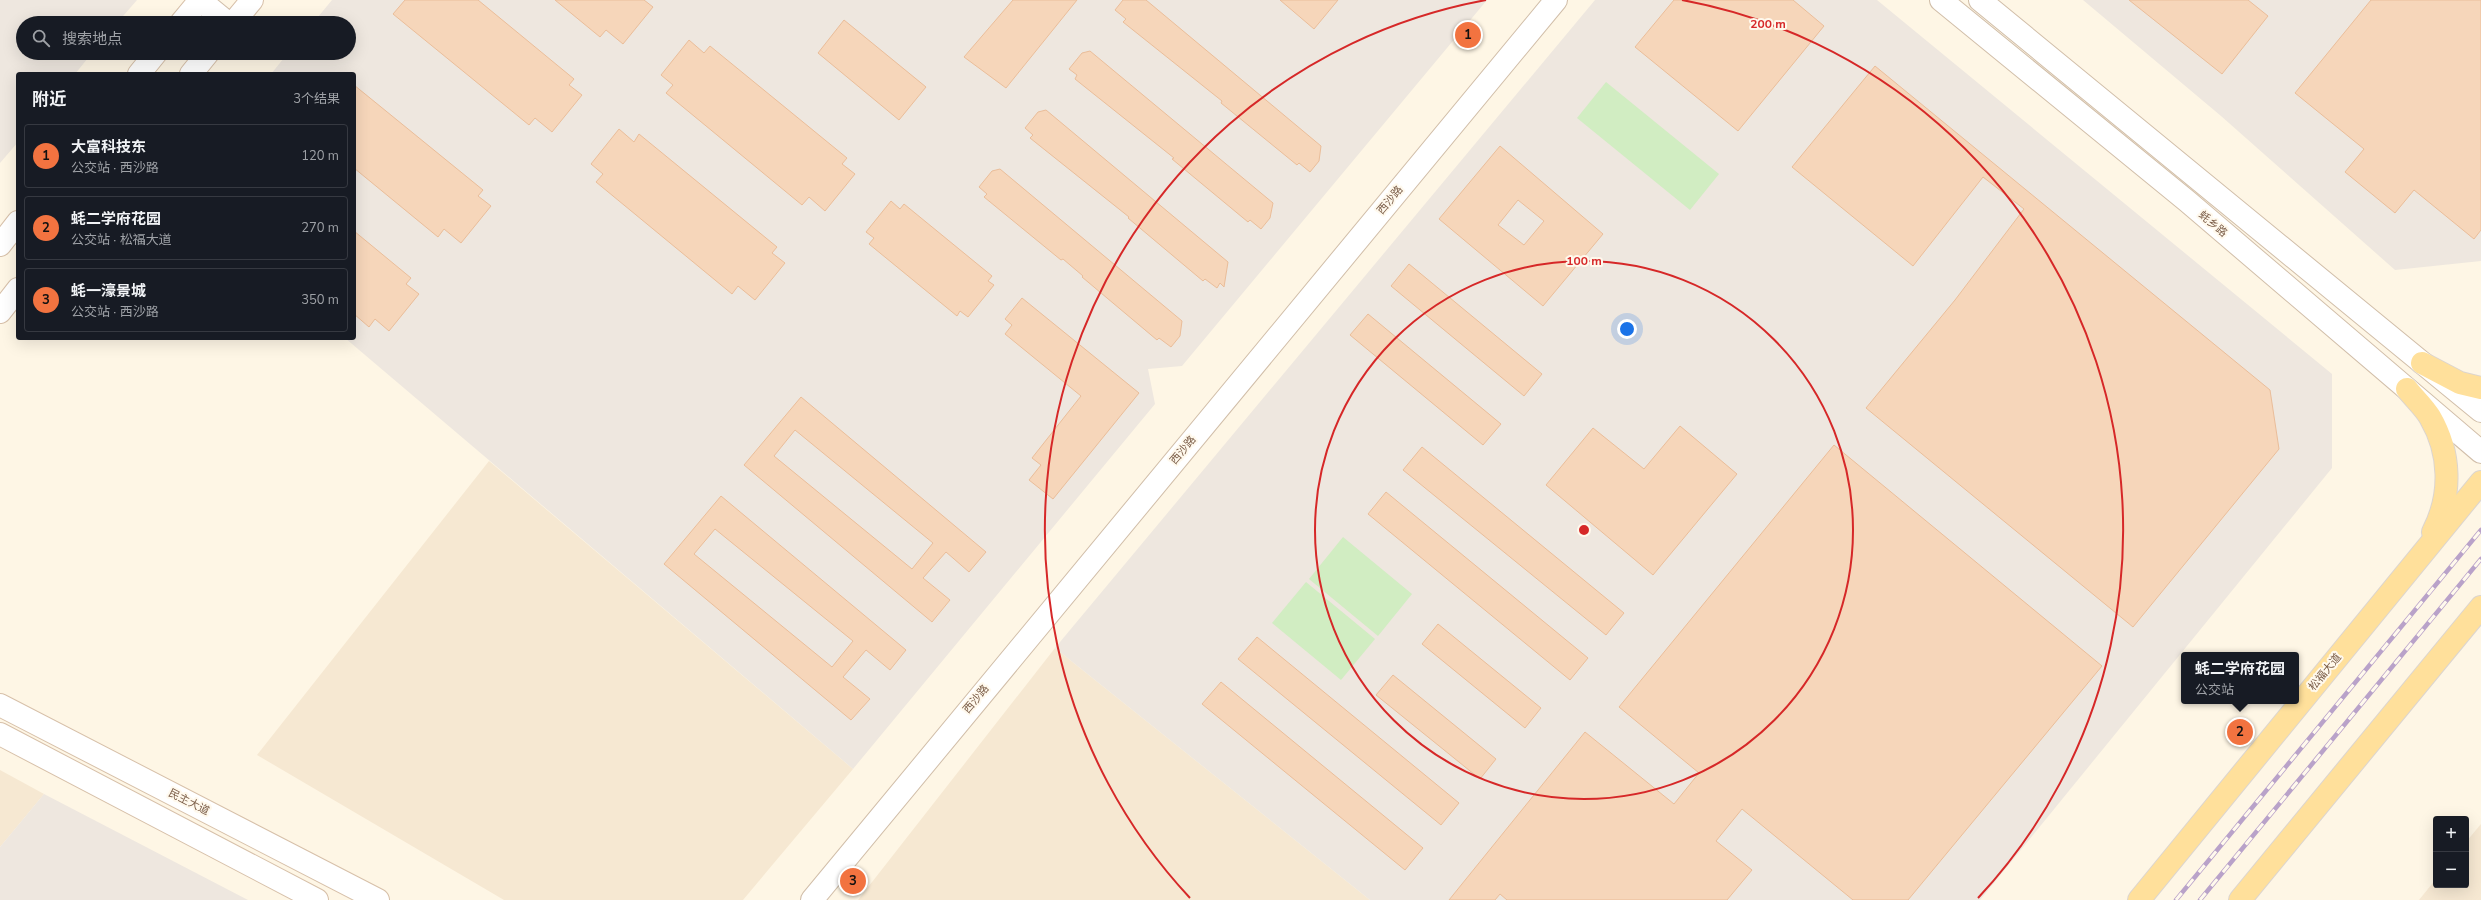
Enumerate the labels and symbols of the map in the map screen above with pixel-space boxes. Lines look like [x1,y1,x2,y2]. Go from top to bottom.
text: 200 m [1750,16,1786,32]
pin: 1 [1455,20,1481,50]
street label: 西沙路 [1374,183,1406,217]
street label: 蚝乡路 [2196,208,2230,240]
text: 100 m [1566,253,1602,269]
your location [1617,319,1637,339]
street label: 西沙路 [1167,433,1199,467]
centre of rings [1577,523,1591,537]
street label: 松福大道 [2305,650,2345,694]
street label: 西沙路 [960,682,992,716]
pin: 2 [2227,717,2253,747]
street label: 民主大道 [166,785,212,819]
pin: 3 [840,866,866,896]

